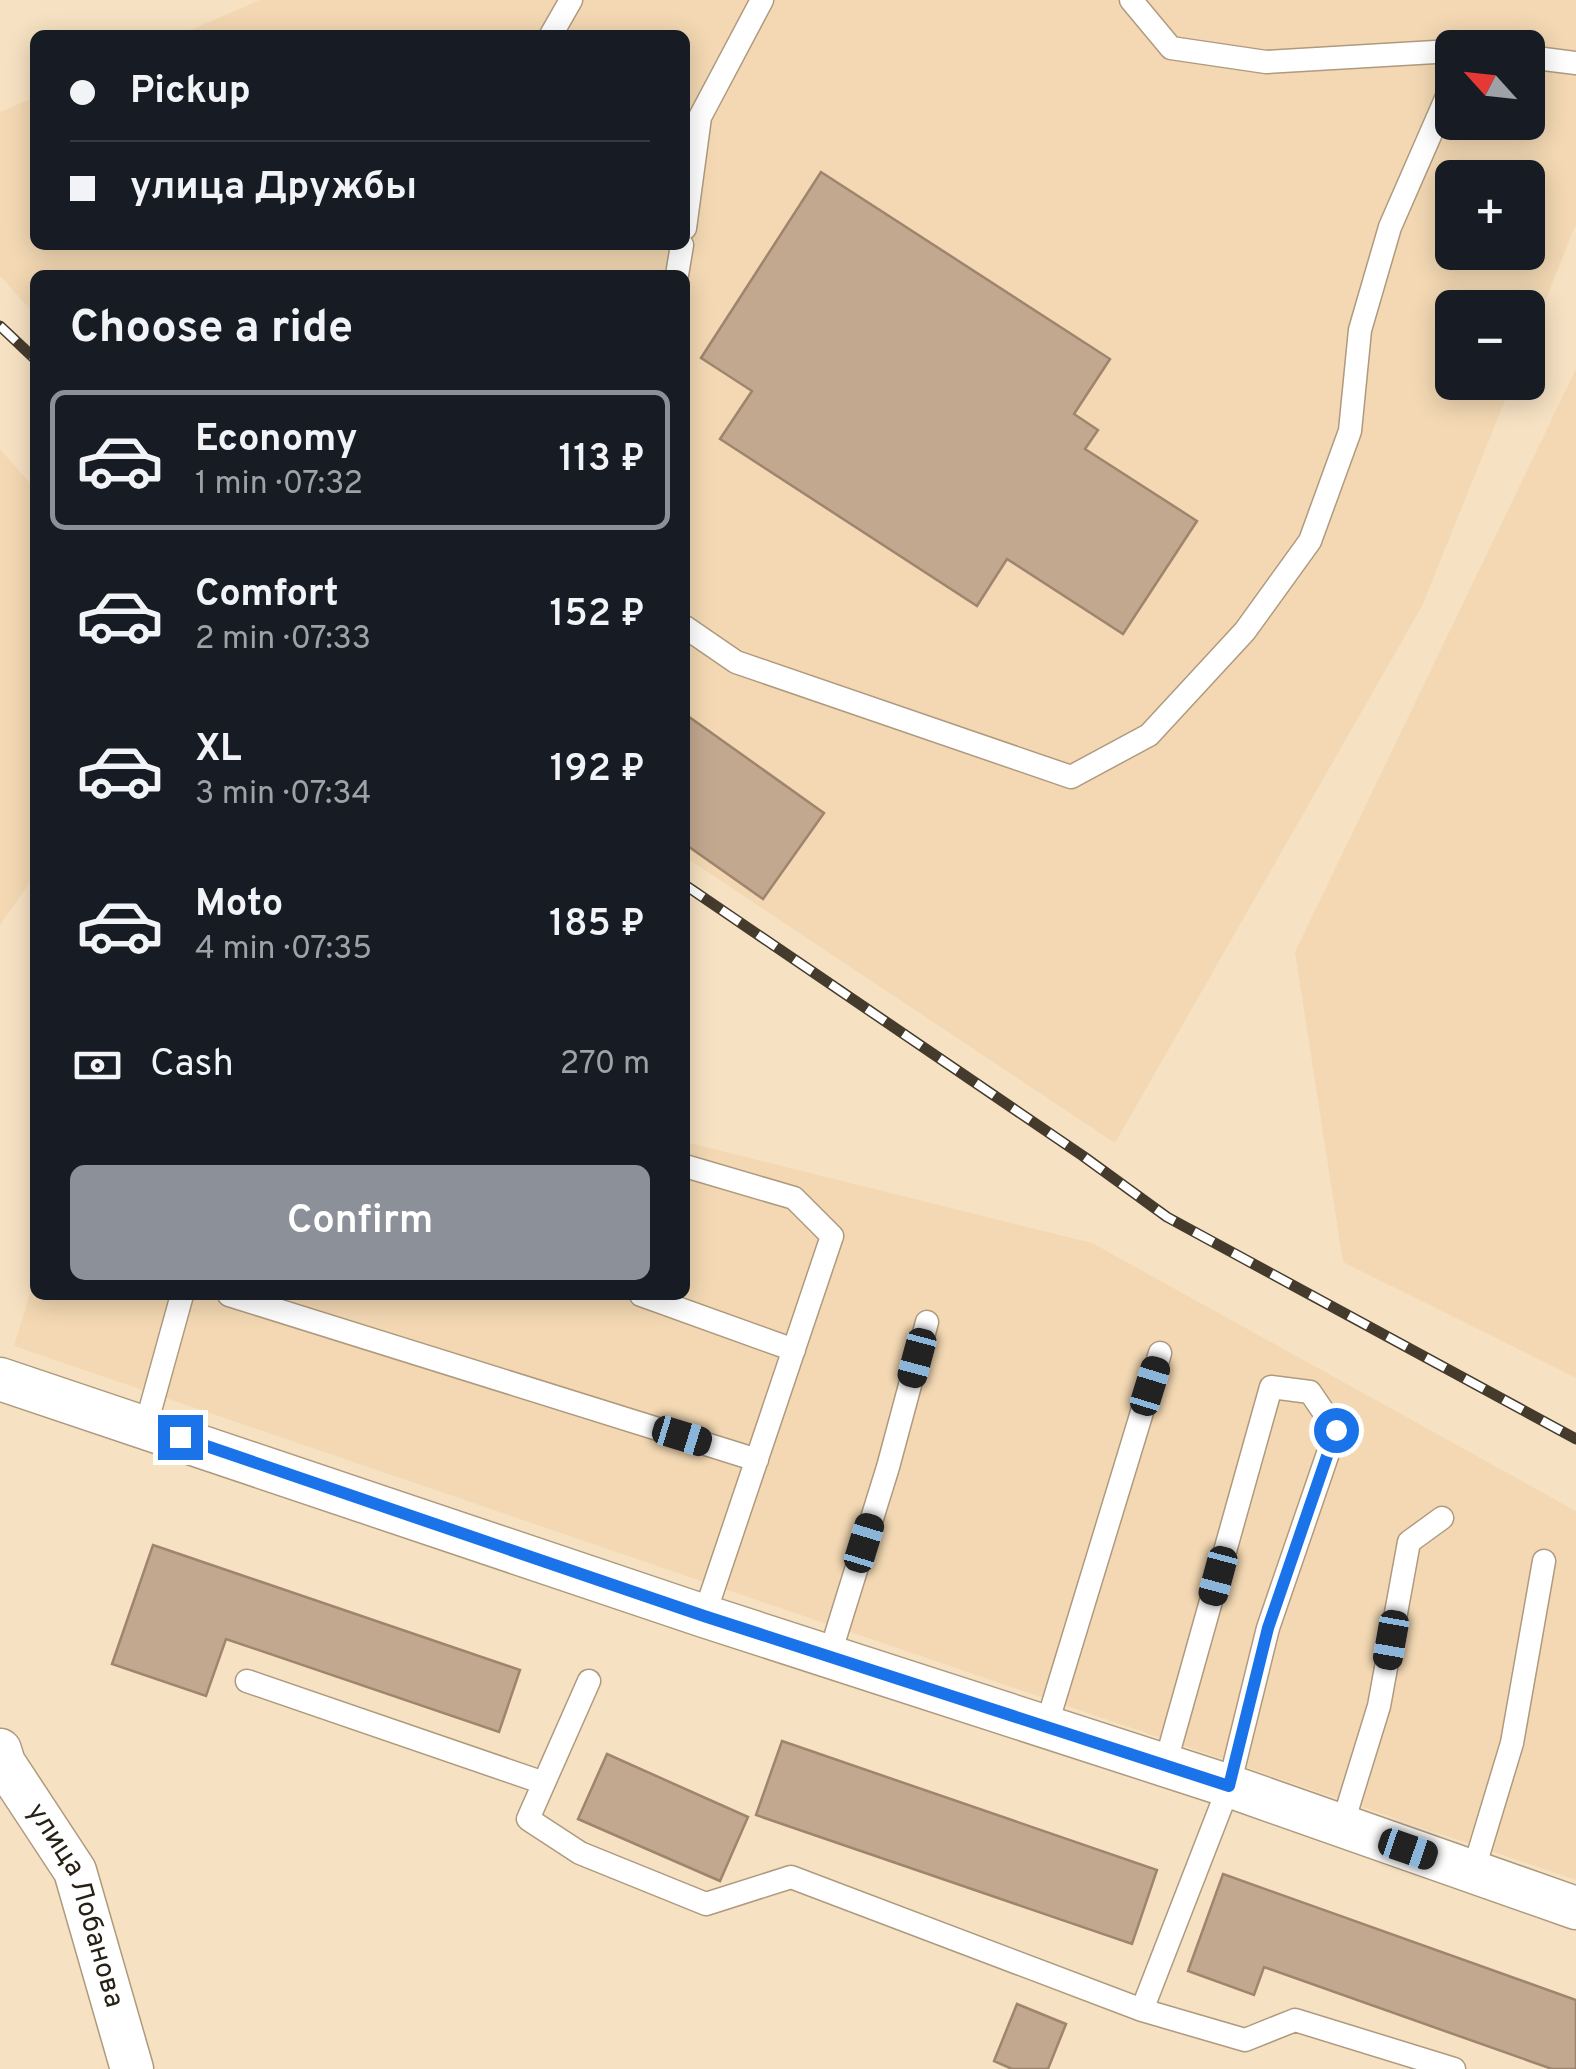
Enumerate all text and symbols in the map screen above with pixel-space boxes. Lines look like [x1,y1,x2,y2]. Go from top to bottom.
north arrow [1435,30,1545,140]
map controls [1435,30,1545,400]
text: Pickup [130,68,251,117]
button: + [1435,160,1545,270]
text: улица Дружбы [130,164,417,213]
button: − [1435,290,1545,400]
text: Choose a ride [70,301,353,358]
icon: car [75,415,165,505]
text: Economy [195,416,357,465]
text: 113 ₽ [558,436,645,485]
text: 1 min · 07:32 [195,465,363,505]
icon: car [75,570,165,660]
text: Comfort [195,571,339,620]
text: 152 ₽ [550,591,645,640]
text: 2 min · 07:33 [195,620,371,660]
icon: car [75,725,165,815]
text: XL [195,726,242,775]
text: 192 ₽ [550,746,645,795]
text: 3 min · 07:34 [195,775,371,815]
icon: car [75,880,165,970]
text: Moto [195,881,283,930]
text: 185 ₽ [549,901,645,950]
text: 4 min · 07:35 [195,930,372,970]
icon: cash [70,1038,125,1093]
text: Cash [150,1041,234,1090]
text: 270 m [560,1045,650,1085]
button: Confirm [70,1165,650,1280]
car [895,1325,939,1391]
car [1127,1353,1173,1419]
route start [1314,1408,1359,1453]
car [649,1413,715,1459]
route end [158,1415,203,1460]
car [841,1510,887,1576]
car [1196,1543,1240,1609]
car [1371,1608,1411,1672]
street label: улица Лобанова [18,1797,131,2012]
car [1375,1825,1441,1873]

